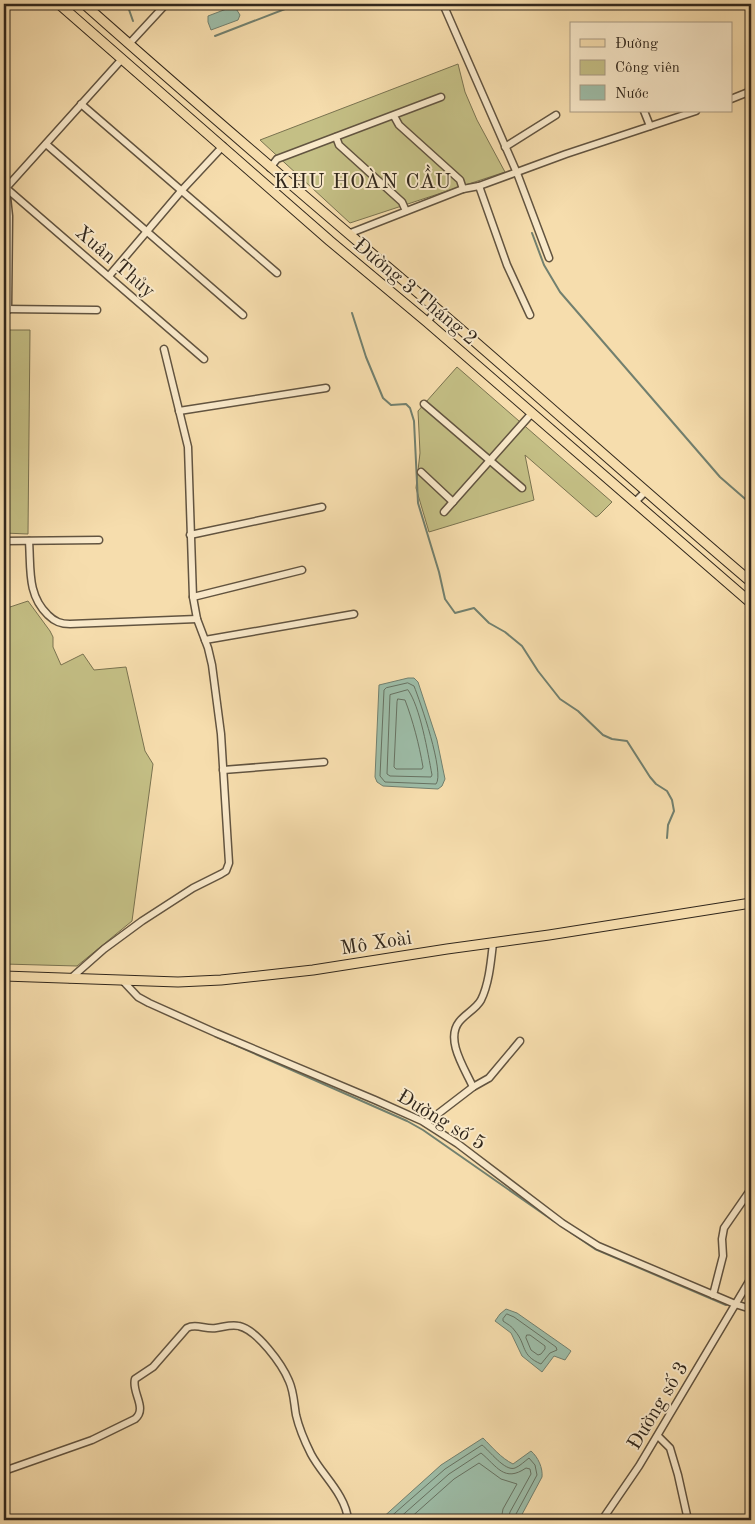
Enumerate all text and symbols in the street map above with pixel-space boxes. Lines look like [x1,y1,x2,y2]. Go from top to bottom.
legend [570,22,732,112]
text: Đường [615,37,658,52]
text: Công viên [615,61,680,76]
text: Nước [615,87,649,102]
district label: KHU HOÀN CẦU [274,164,452,193]
street label: Xuân Thủy [71,223,159,303]
street label: Đường 3 Tháng 2 [349,235,480,350]
street label: Mô Xoài [339,928,413,959]
street label: Đường số 5 [393,1087,489,1155]
street label: Đường số 3 [625,1358,693,1454]

